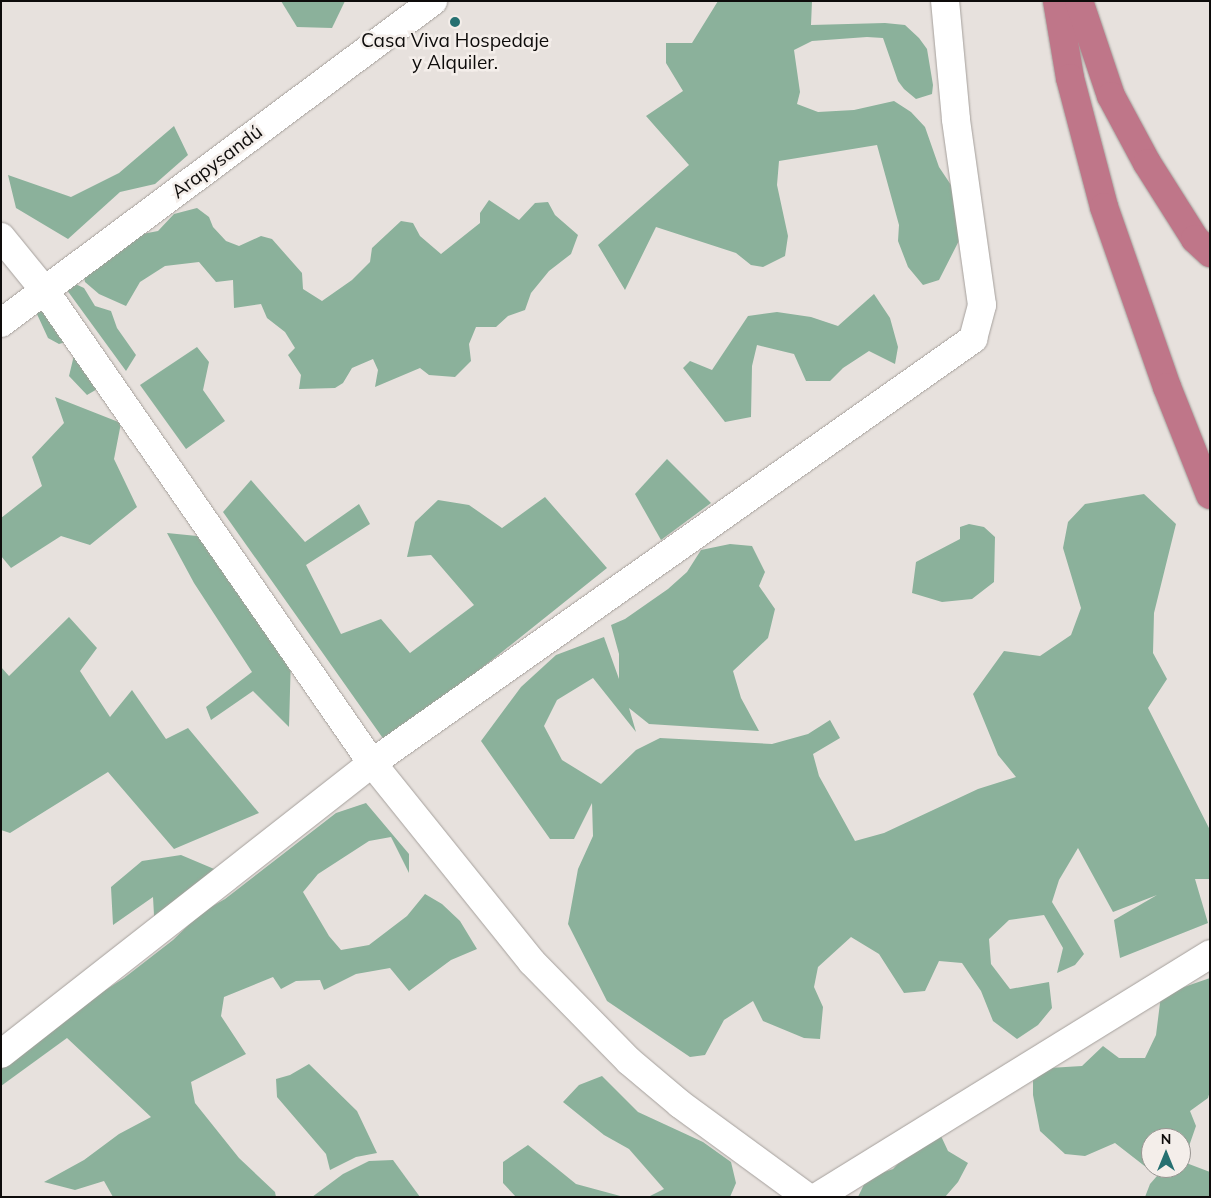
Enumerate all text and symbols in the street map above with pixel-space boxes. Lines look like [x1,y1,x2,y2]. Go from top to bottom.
marker: Casa Viva Hospedaje y Alquiler. [449,16,461,28]
place label: Casa Viva Hospedaje y Alquiler. [361,30,549,74]
street label: Arapysandú [167,121,267,203]
north arrow [1141,1128,1191,1178]
text: N [1161,1130,1171,1148]

